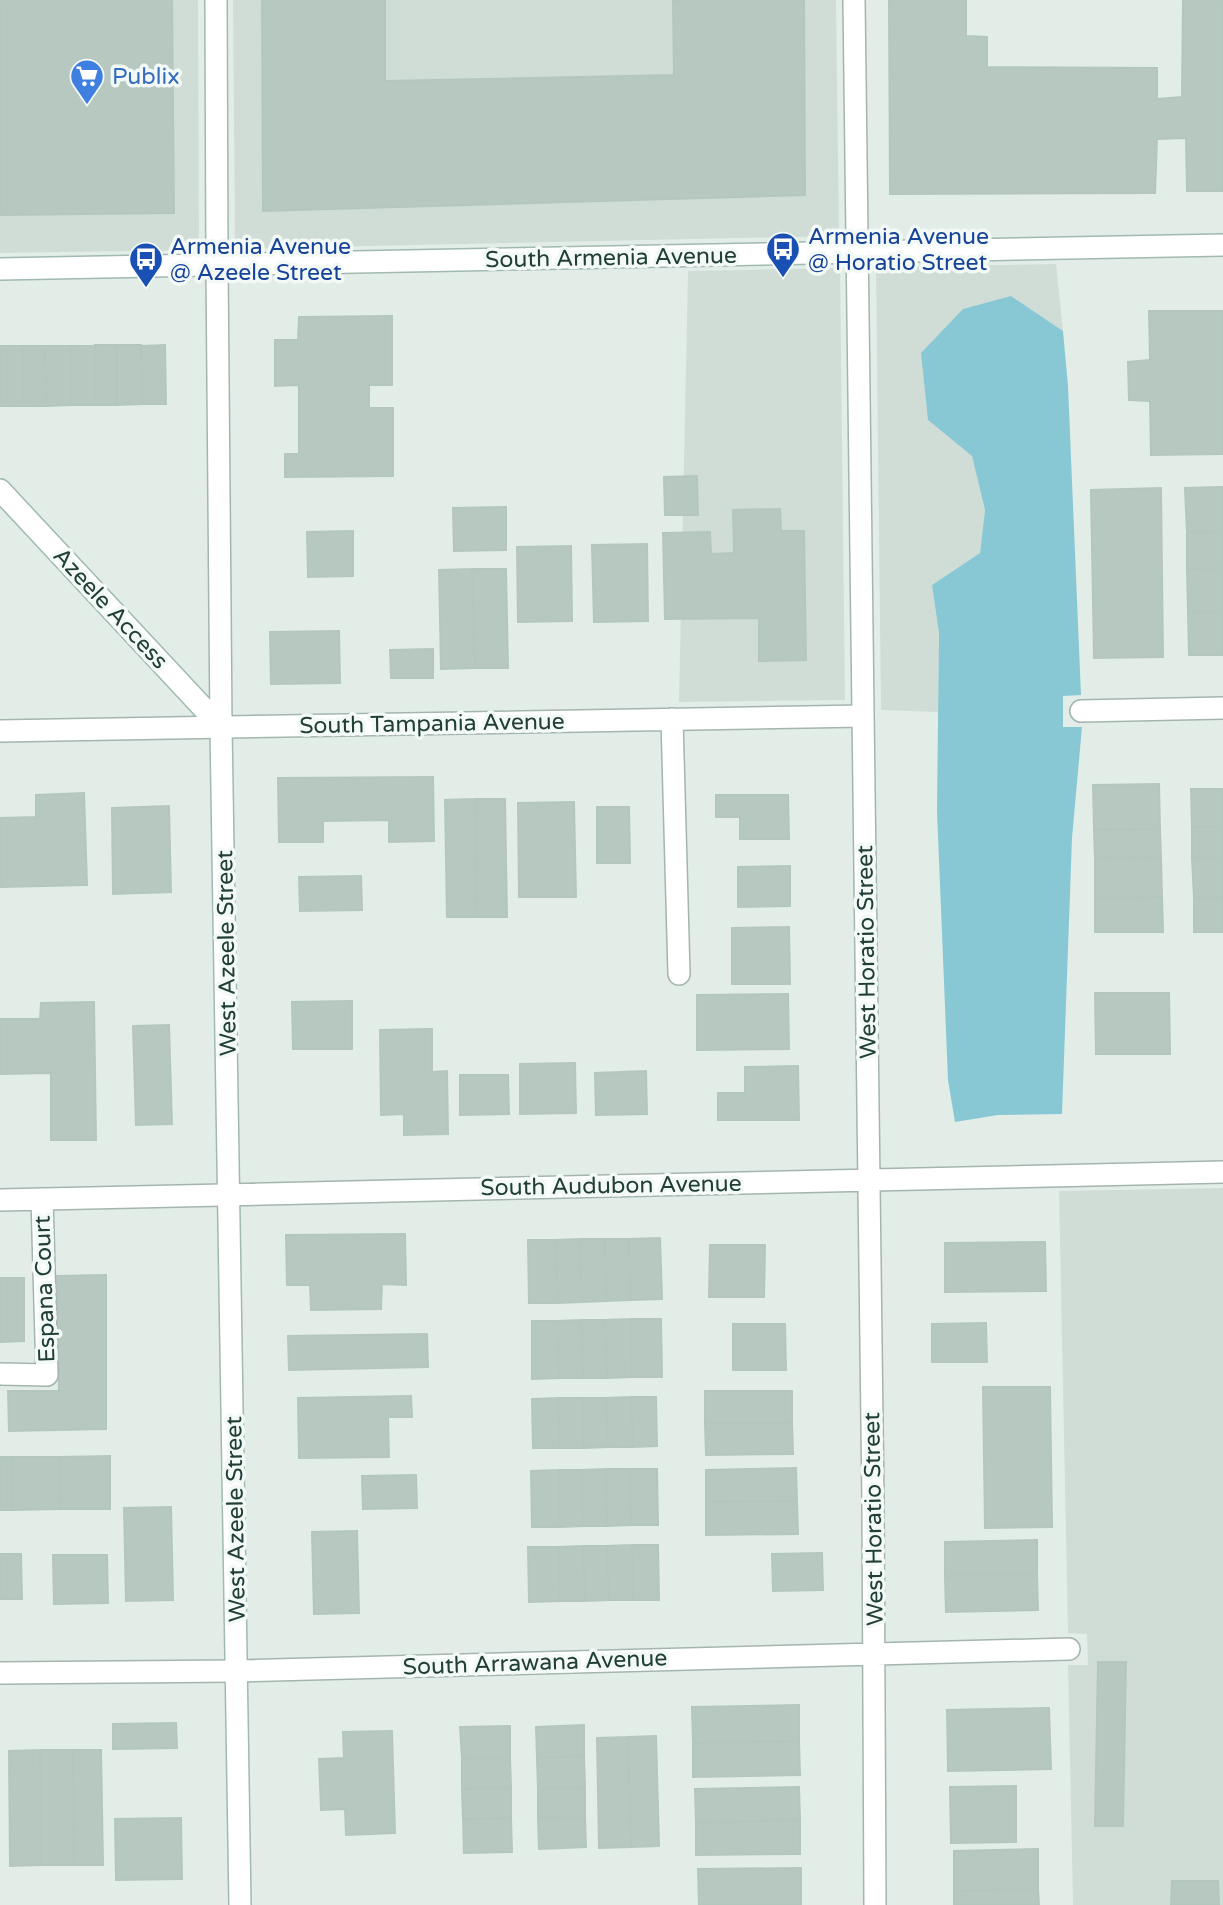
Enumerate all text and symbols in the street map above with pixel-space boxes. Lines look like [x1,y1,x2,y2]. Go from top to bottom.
supermarket icon: Publix [68,57,106,106]
place label: Publix [112,63,180,91]
place label: Armenia Avenue @ Horatio Street [808,223,989,277]
bus stop icon: Armenia Avenue @ Horatio Street [764,230,802,279]
place label: Armenia Avenue @ Azeele Street [170,233,351,287]
bus stop icon: Armenia Avenue @ Azeele Street [127,240,165,289]
street label: South Armenia Avenue [485,242,737,274]
street label: Azeele Access [47,542,174,675]
street label: South Tampania Avenue [299,708,565,740]
street label: West Horatio Street [851,845,883,1059]
street label: West Azeele Street [211,850,243,1056]
street label: South Audubon Avenue [480,1170,742,1202]
street label: Espana Court [28,1215,62,1363]
street label: West Horatio Street [858,1412,890,1626]
street label: West Azeele Street [220,1416,252,1622]
street label: South Arrawana Avenue [402,1644,668,1682]

